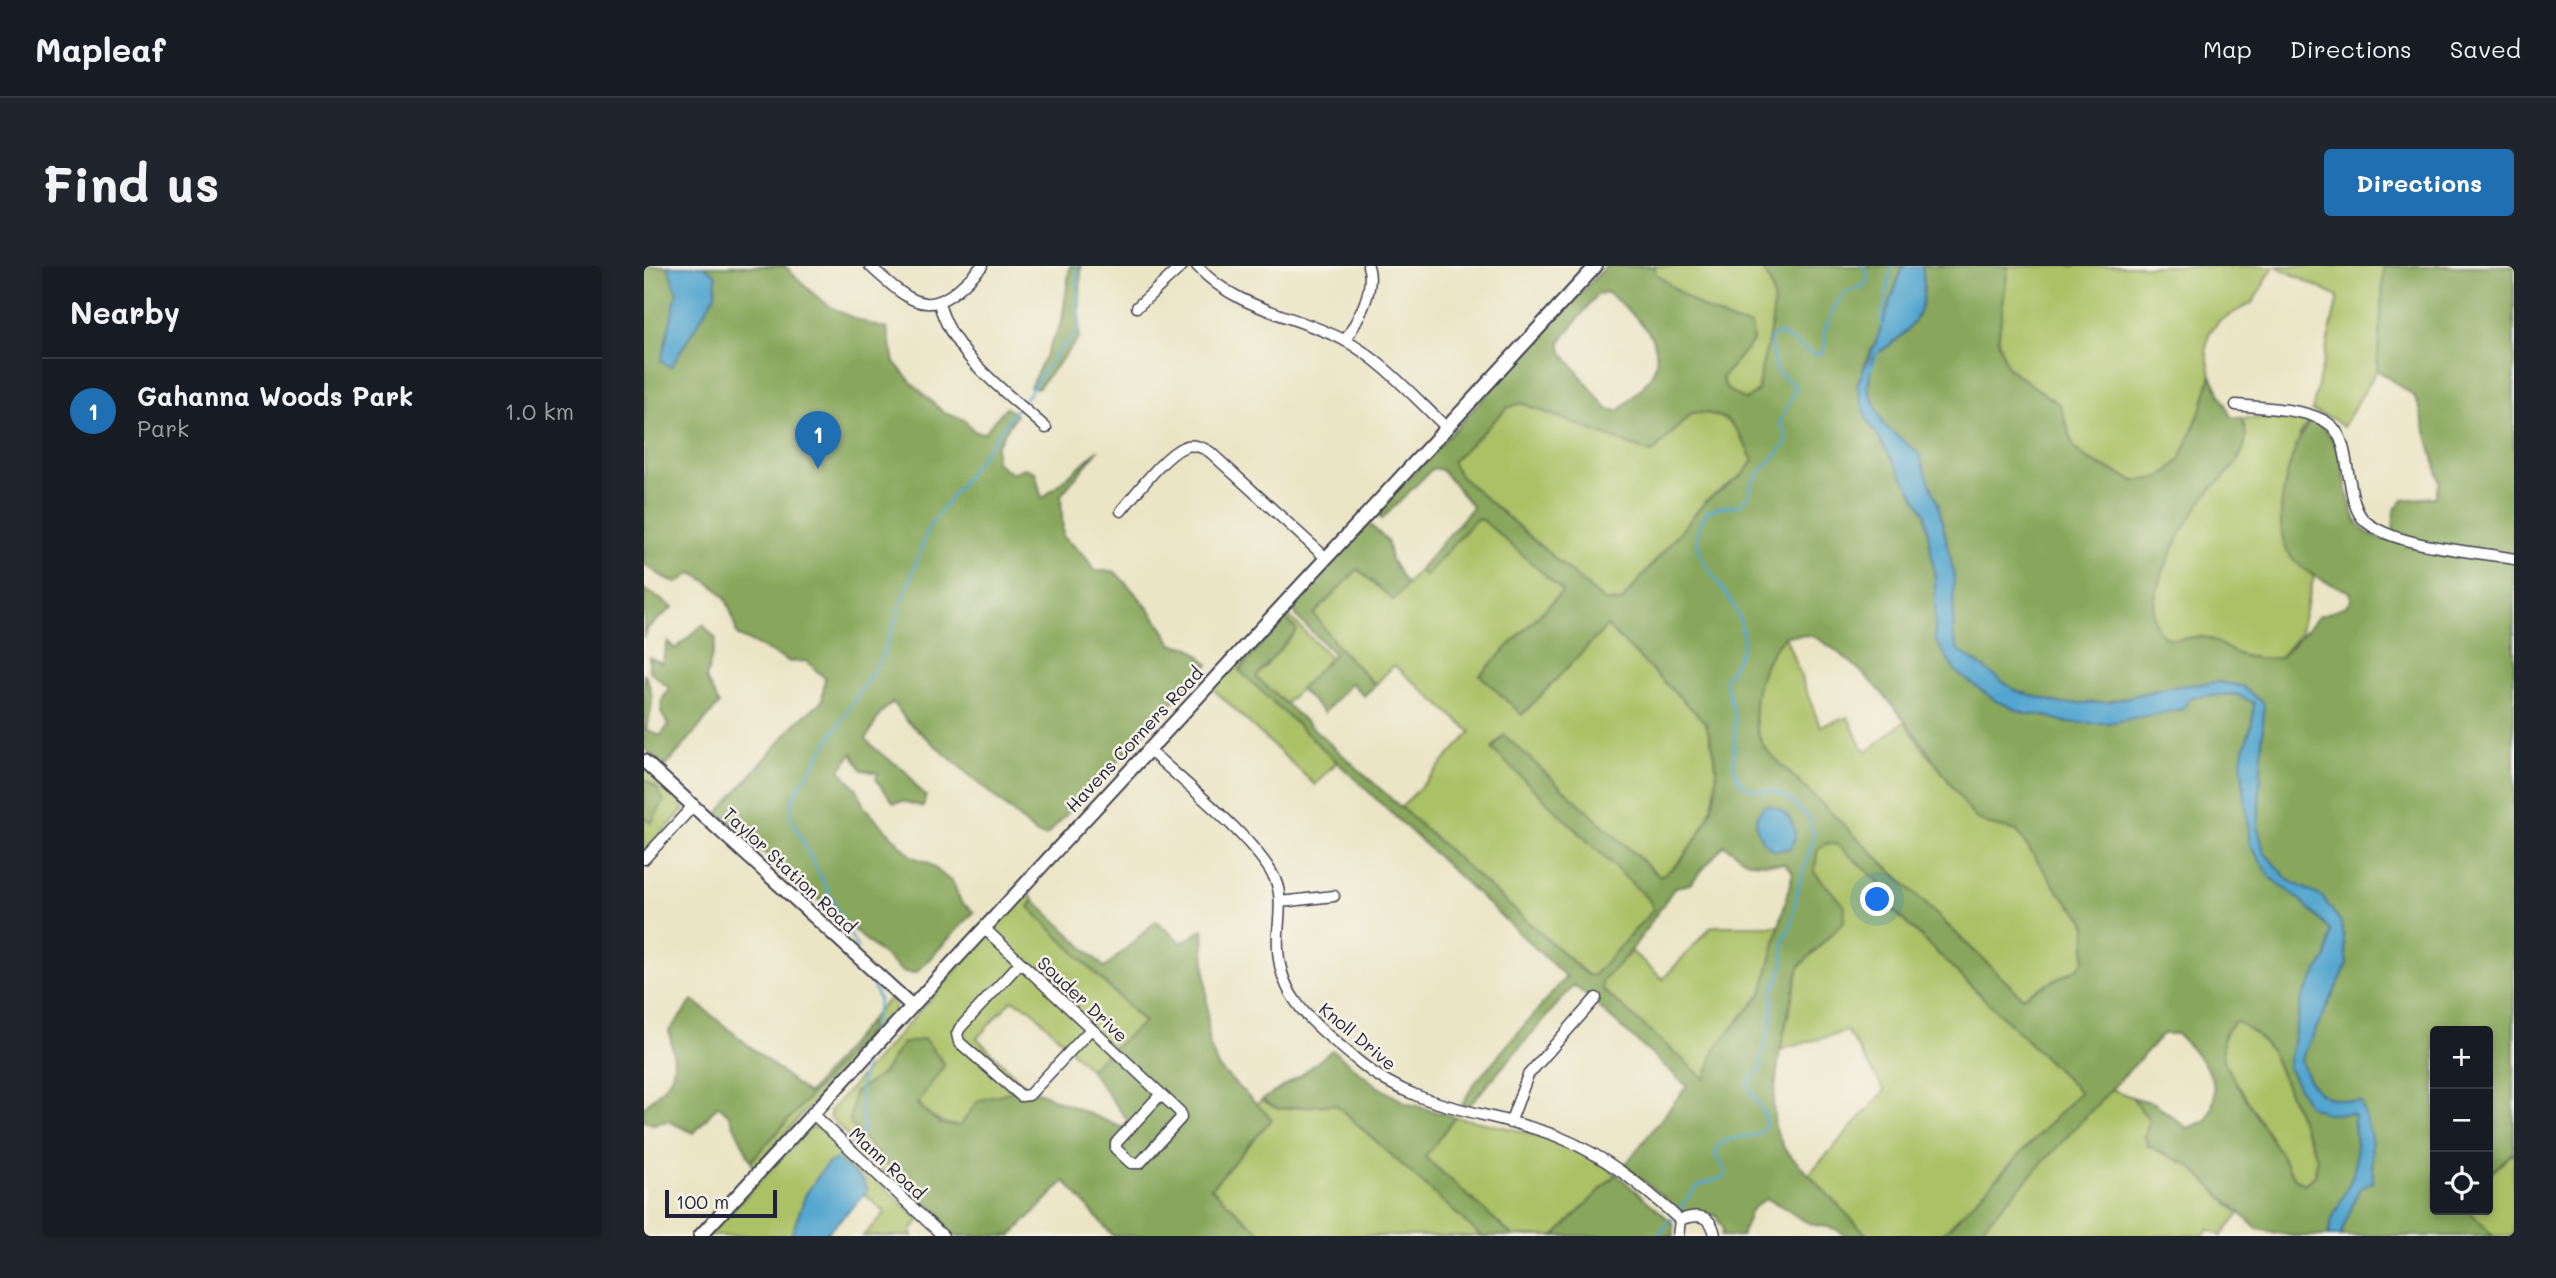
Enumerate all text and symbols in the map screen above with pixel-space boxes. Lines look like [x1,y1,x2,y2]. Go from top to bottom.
text: Mapleaf [35,27,166,70]
text: Map [2203,33,2252,64]
text: Directions [2290,33,2412,64]
text: Saved [2450,33,2521,64]
button: Directions [2324,149,2514,216]
text: Find us [42,151,220,214]
text: Nearby [70,292,180,332]
text: Gahanna Woods Park [137,379,413,413]
text: 1 [88,396,98,426]
text: 1.0 km [505,396,574,426]
pin: 1 [795,411,841,469]
text: Park [137,413,189,443]
street label: Havens Corners Road [1060,661,1208,817]
street label: Taylor Station Road [718,802,862,938]
your location [1860,882,1894,916]
street label: Souder Drive [1033,951,1133,1047]
street label: Knoll Drive [1314,997,1402,1075]
map controls [2430,1026,2493,1215]
button: + [2430,1026,2493,1089]
button: − [2430,1089,2493,1152]
street label: Mann Road [845,1121,931,1205]
button: locate [2430,1152,2493,1215]
scale bar [665,1187,777,1219]
text: 100 m [676,1189,729,1214]

